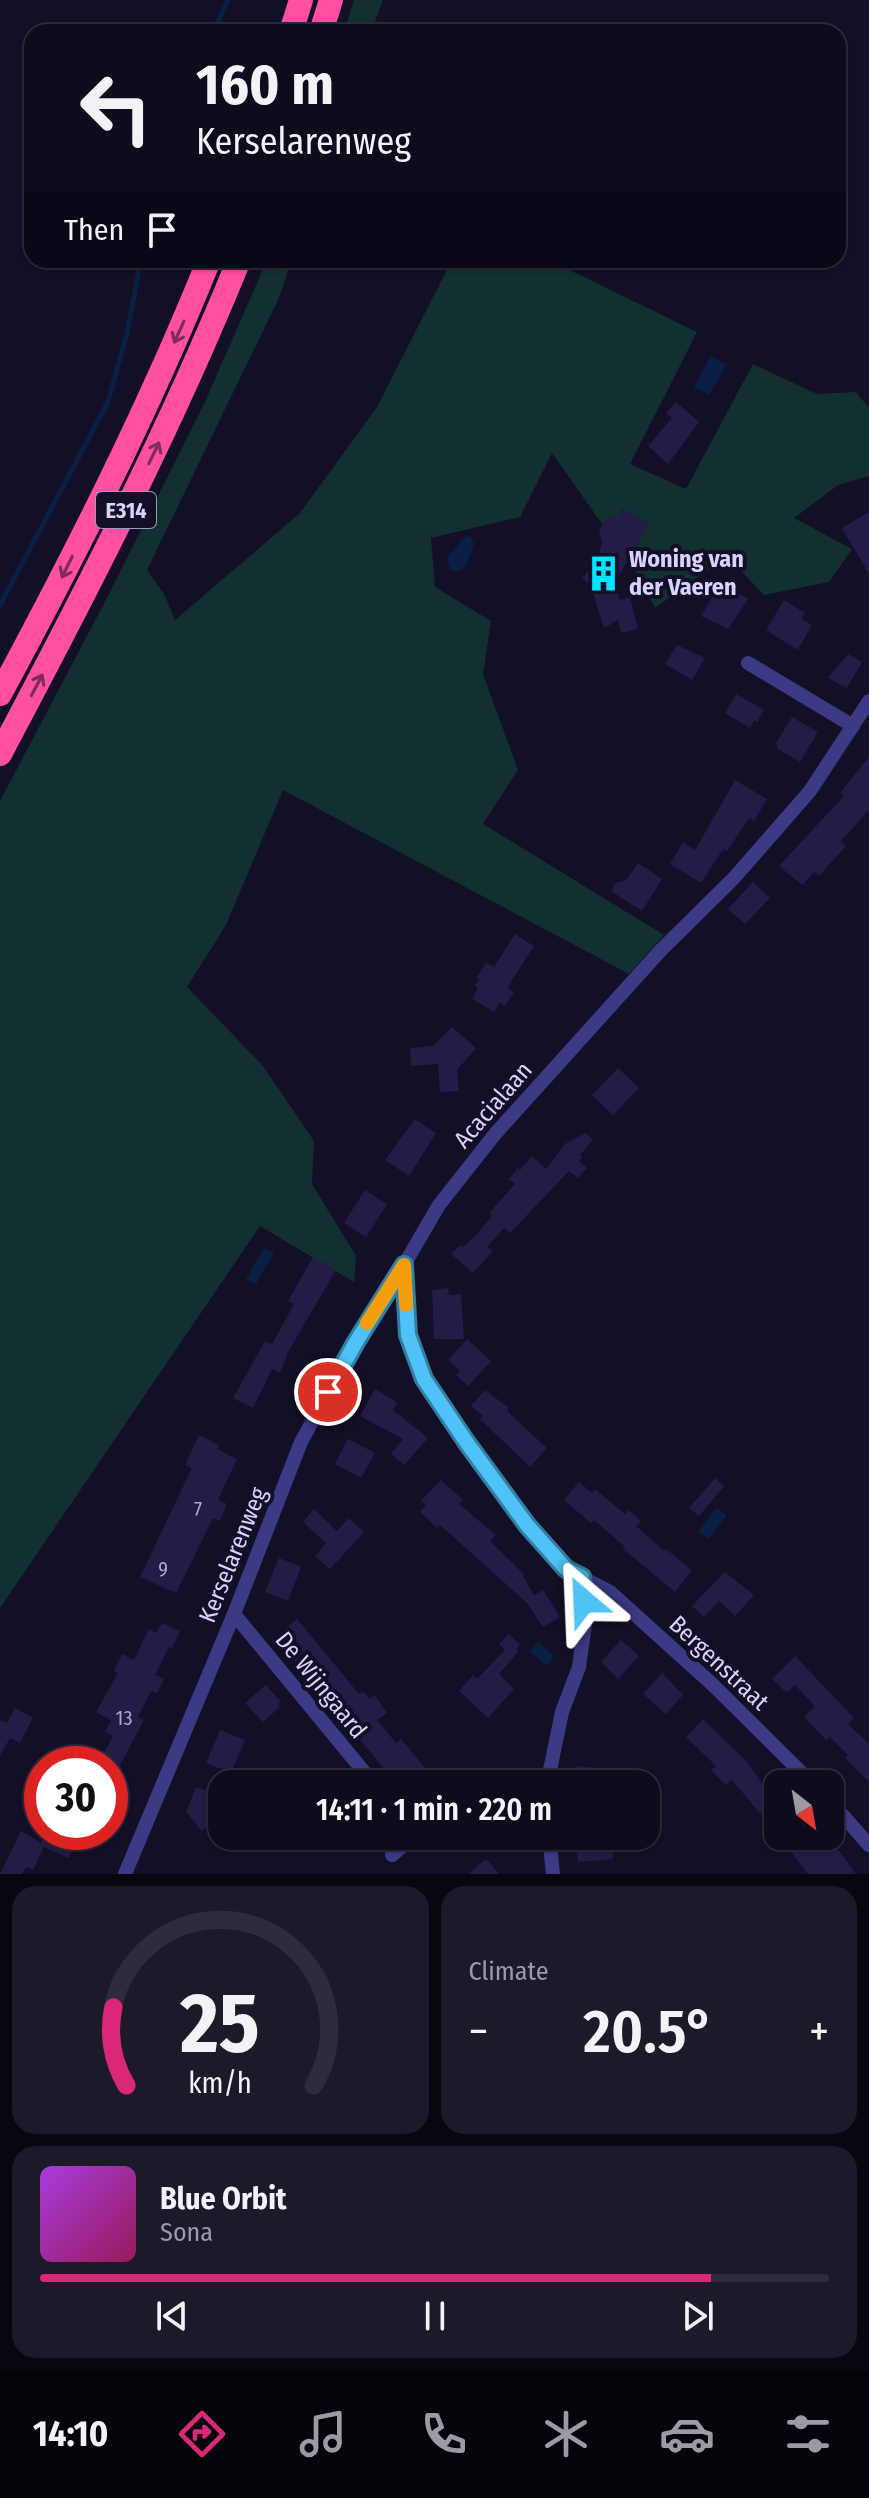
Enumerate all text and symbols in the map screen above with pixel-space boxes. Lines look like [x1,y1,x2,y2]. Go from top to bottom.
text: 160 m [196,52,334,119]
icon: left [64,56,168,160]
text: Kerselarenweg [196,120,411,164]
icon: arrive [140,208,184,252]
text: Then [64,212,124,248]
one-way arrow [171,320,186,344]
one-way arrow [147,441,162,465]
road number: E314 [96,492,156,528]
place label: Woning van der Vaeren [629,545,744,601]
one-way arrow [59,554,74,578]
building icon: Woning van der Vaeren [584,554,622,592]
one-way arrow [29,673,45,697]
street label: Acacialaan [448,1056,538,1154]
pin [294,1358,362,1426]
icon: arrive [306,1370,350,1414]
street label: Kerselarenweg [193,1483,273,1627]
house number: 7 [194,1497,202,1521]
house number: 9 [158,1557,168,1581]
position arrow [542,1559,626,1643]
street label: Bergenstraat [664,1610,775,1716]
street label: De Wijngaard [270,1626,372,1744]
house number: 13 [116,1706,132,1730]
speed limit sign: 30 [24,1746,128,1850]
north arrow [764,1770,844,1850]
map controls [764,1770,844,1850]
text: 14:11 · 1 min · 220 m [316,1792,552,1828]
text: Climate [469,1956,549,1987]
text: 25 [180,1974,260,2074]
text: 20.5° [583,1996,714,2068]
text: − [469,2005,488,2058]
text: + [809,2005,829,2058]
text: km/h [188,2066,252,2101]
text: Blue Orbit [160,2181,286,2217]
text: Sona [160,2217,213,2248]
icon: previous [150,2294,194,2338]
icon: pause [413,2294,457,2338]
icon: next [676,2294,720,2338]
icon: directions [174,2406,230,2462]
icon: music [295,2406,351,2462]
icon: phone [416,2406,472,2462]
icon: climate [538,2406,594,2462]
icon: car [659,2406,715,2462]
icon: filters [780,2406,836,2462]
text: 14:10 [33,2412,108,2456]

